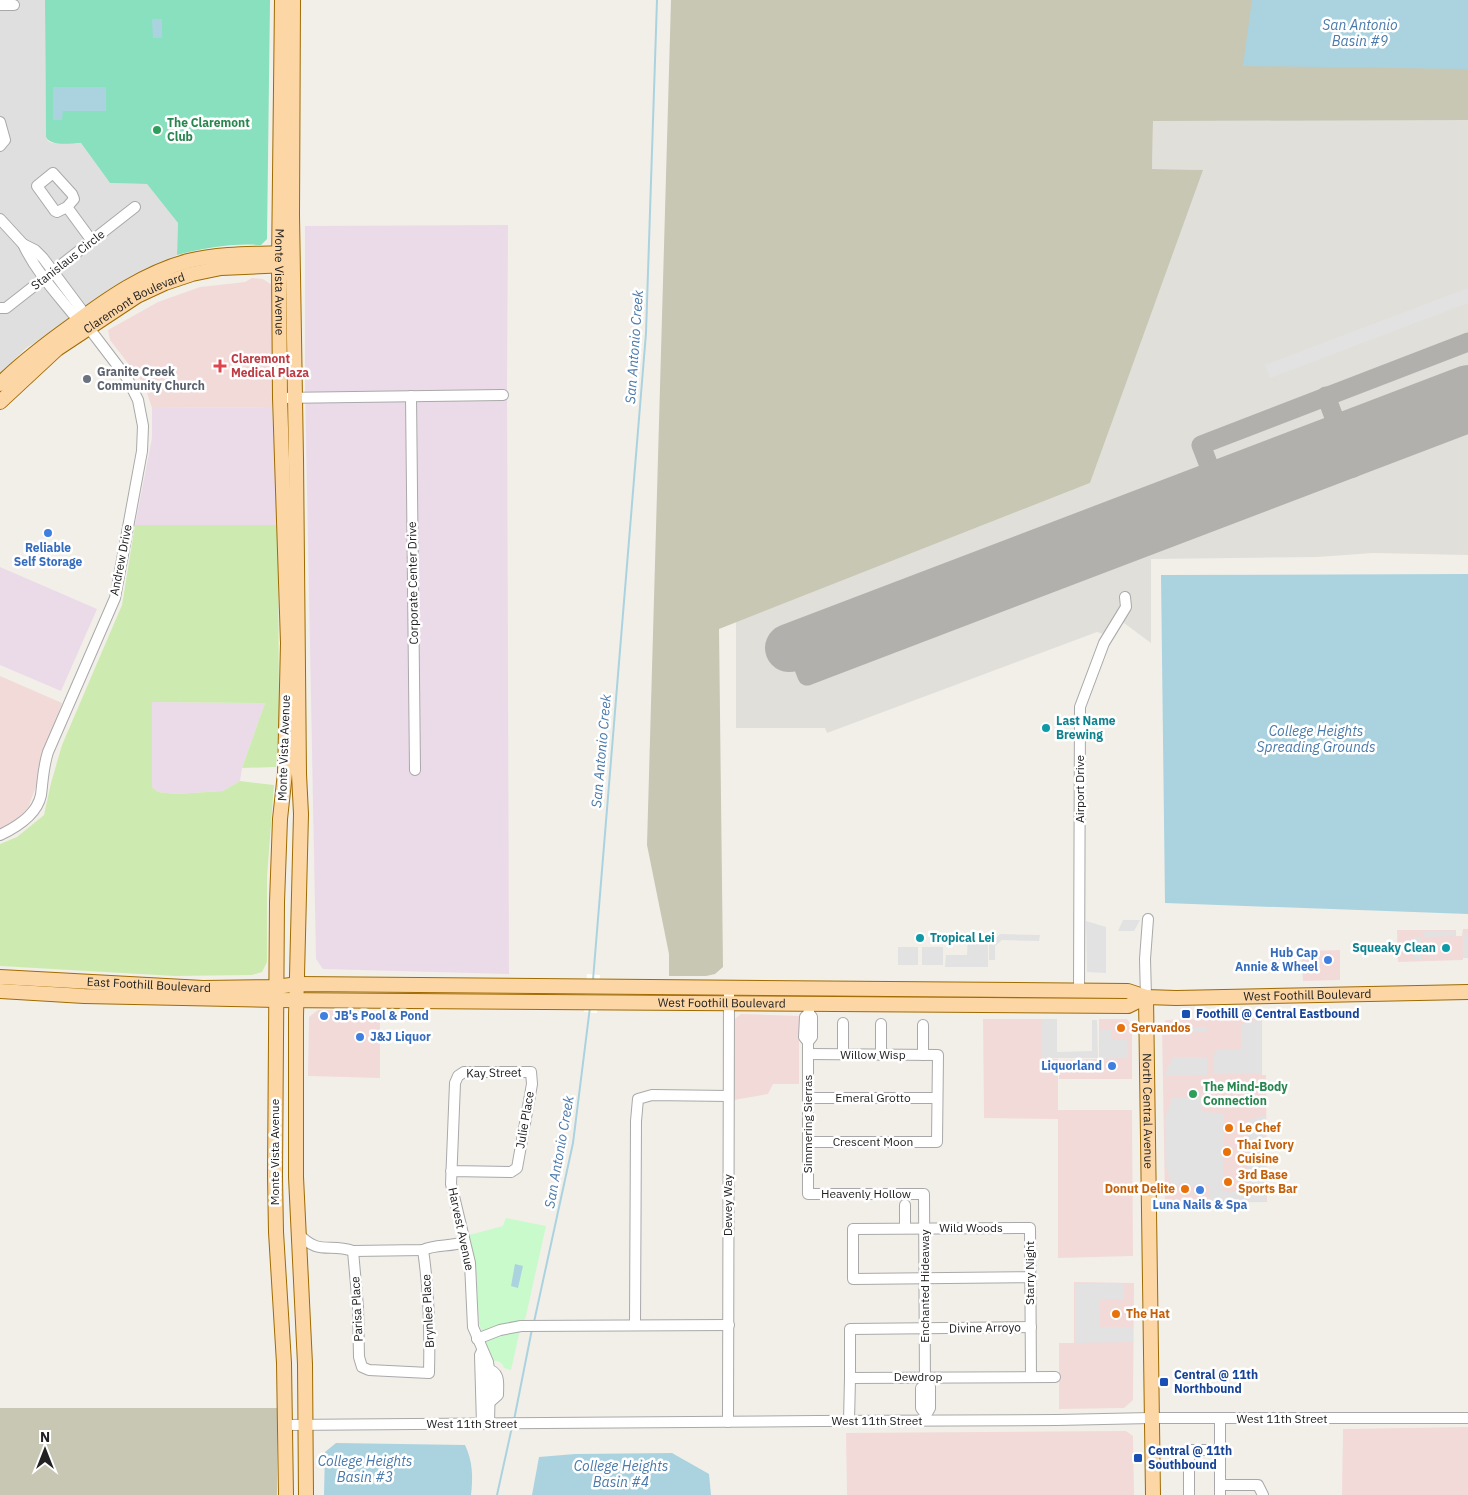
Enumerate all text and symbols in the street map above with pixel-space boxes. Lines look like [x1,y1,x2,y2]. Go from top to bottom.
water label: San Antonio Basin #9 [1322,16,1398,50]
place label: The Claremont Club [167,115,250,144]
marker: The Claremont Club [151,124,163,136]
street label: Stanislaus Circle [28,226,108,293]
street label: Monte Vista Avenue [272,229,288,336]
street label: Claremont Boulevard [80,269,186,336]
water label: San Antonio Creek [621,289,647,404]
place label: Claremont Medical Plaza [231,351,309,380]
marker: Claremont Medical Plaza [213,359,227,373]
place label: Granite Creek Community Church [97,364,205,393]
marker: Granite Creek Community Church [81,373,93,385]
street label: Corporate Center Drive [404,521,421,645]
street label: Andrew Drive [106,523,135,597]
marker: Reliable Self Storage [42,527,54,539]
place label: Reliable Self Storage [14,540,83,569]
water label: San Antonio Creek [587,693,615,808]
street label: Monte Vista Avenue [274,694,293,801]
place label: Last Name Brewing [1056,713,1116,742]
marker: Last Name Brewing [1040,722,1052,734]
water label: College Heights Spreading Grounds [1256,722,1376,756]
street label: Airport Drive [1072,755,1087,823]
place label: Tropical Lei [930,930,995,945]
marker: Tropical Lei [914,932,926,944]
place label: Squeaky Clean [1352,940,1436,955]
marker: Squeaky Clean [1440,942,1452,954]
place label: Hub Cap Annie & Wheel [1235,945,1318,974]
marker: Hub Cap Annie & Wheel [1322,954,1334,966]
street label: East Foothill Boulevard [86,974,211,995]
street label: West Foothill Boulevard [1243,986,1372,1004]
street label: West Foothill Boulevard [658,995,786,1011]
place label: Foothill @ Central Eastbound [1196,1006,1360,1021]
place label: JB's Pool & Pond [334,1008,429,1023]
marker: Foothill @ Central Eastbound [1180,1008,1192,1020]
marker: JB's Pool & Pond [318,1010,330,1022]
place label: Servandos [1131,1020,1191,1035]
marker: Servandos [1115,1022,1127,1034]
place label: J&J Liquor [370,1029,431,1044]
marker: J&J Liquor [354,1031,366,1043]
street label: Willow Wisp [840,1047,906,1062]
street label: North Central Avenue [1140,1053,1156,1169]
place label: Liquorland [1041,1058,1102,1073]
marker: Liquorland [1106,1060,1118,1072]
street label: Kay Street [466,1065,522,1080]
street label: Simmering Sierras [800,1075,815,1173]
place label: The Mind-Body Connection [1203,1079,1288,1108]
marker: The Mind-Body Connection [1187,1088,1199,1100]
street label: Julie Place [512,1090,537,1150]
street label: Emeral Grotto [835,1090,911,1105]
water label: San Antonio Creek [540,1094,578,1210]
street label: Monte Vista Avenue [267,1098,282,1205]
place label: Le Chef [1239,1120,1282,1135]
marker: Le Chef [1223,1122,1235,1134]
street label: Crescent Moon [833,1134,913,1149]
place label: Thai Ivory Cuisine [1237,1137,1294,1166]
marker: Thai Ivory Cuisine [1221,1146,1233,1158]
place label: 3rd Base Sports Bar [1238,1167,1298,1196]
street label: Dewey Way [720,1174,735,1236]
marker: 3rd Base Sports Bar [1222,1176,1234,1188]
place label: Donut Delite [1105,1181,1175,1196]
marker: Donut Delite [1179,1183,1191,1195]
marker: Luna Nails & Spa [1194,1184,1206,1196]
street label: Harvest Avenue [445,1186,478,1272]
street label: Heavenly Hollow [821,1186,911,1201]
place label: Luna Nails & Spa [1153,1197,1248,1212]
street label: Wild Woods [939,1220,1003,1235]
street label: Enchanted Hideaway [917,1229,932,1343]
street label: Starry Night [1022,1241,1037,1305]
street label: Brynlee Place [418,1273,437,1348]
street label: Parisa Place [347,1275,366,1342]
place label: The Hat [1126,1306,1170,1321]
marker: The Hat [1110,1308,1122,1320]
street label: Divine Arroyo [949,1319,1021,1336]
place label: Central @ 11th Northbound [1174,1367,1258,1396]
street label: Dewdrop [894,1369,942,1384]
marker: Central @ 11th Northbound [1158,1376,1170,1388]
street label: West 11th Street [1236,1411,1328,1426]
street label: West 11th Street [831,1413,923,1428]
street label: West 11th Street [426,1416,518,1431]
north arrow [20,1425,70,1475]
text: N [40,1428,50,1446]
place label: Central @ 11th Southbound [1148,1443,1232,1472]
water label: College Heights Basin #3 [318,1452,413,1486]
marker: Central @ 11th Southbound [1132,1452,1144,1464]
water label: College Heights Basin #4 [574,1457,669,1491]

